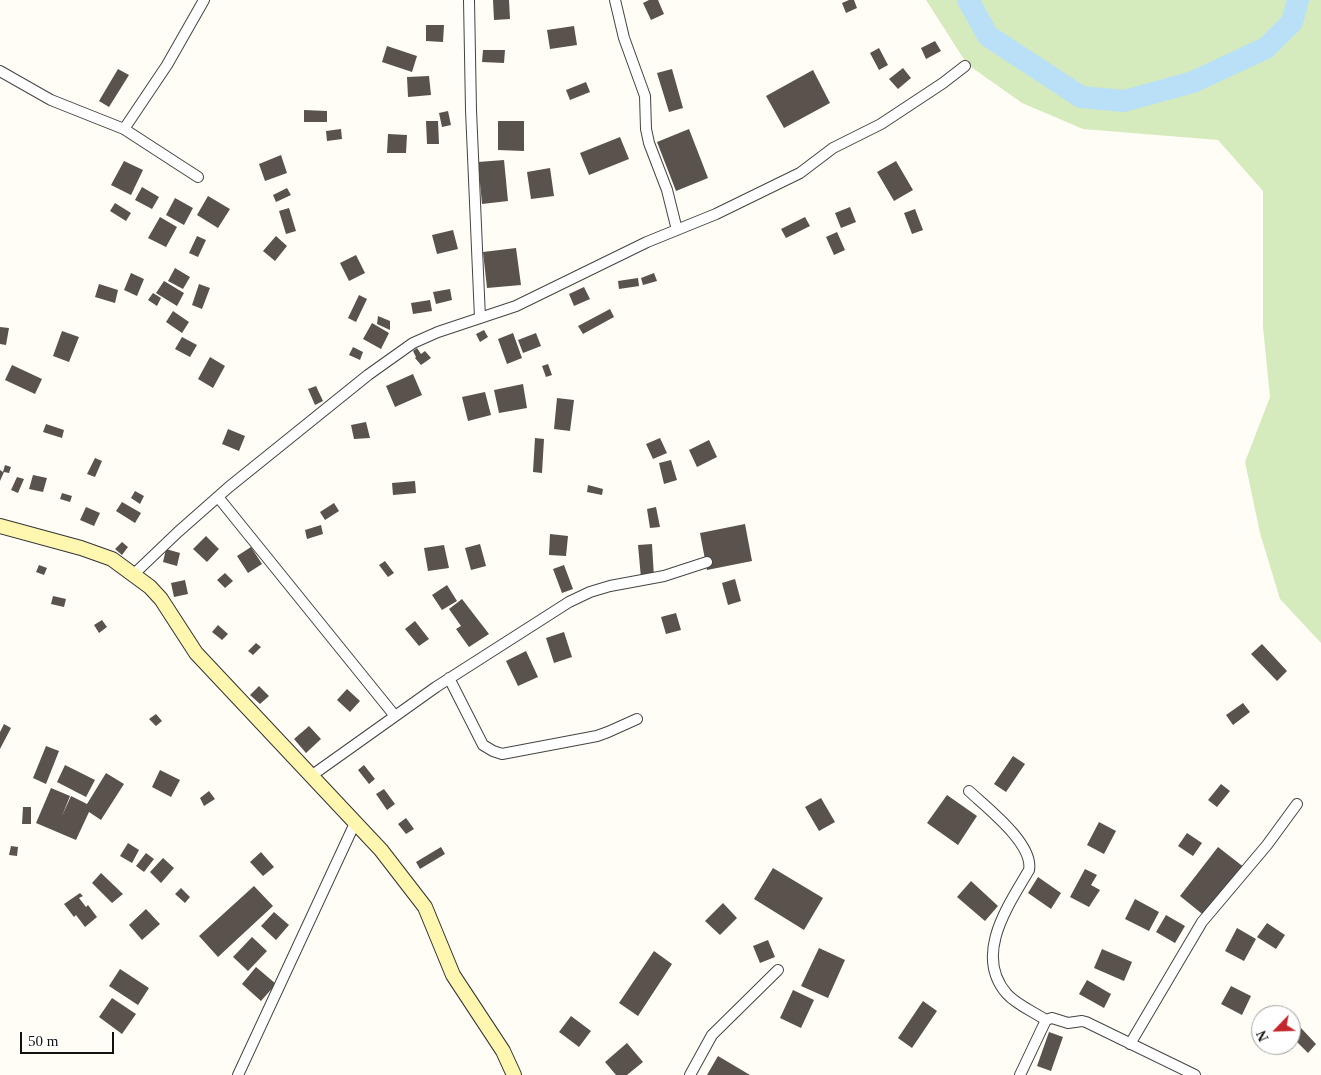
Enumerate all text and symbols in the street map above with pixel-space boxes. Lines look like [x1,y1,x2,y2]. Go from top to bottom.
north arrow [1251,1005,1301,1055]
scale bar [22,1022,116,1054]
text: N [1254,1028,1272,1044]
text: 50 m [28,1033,58,1049]

